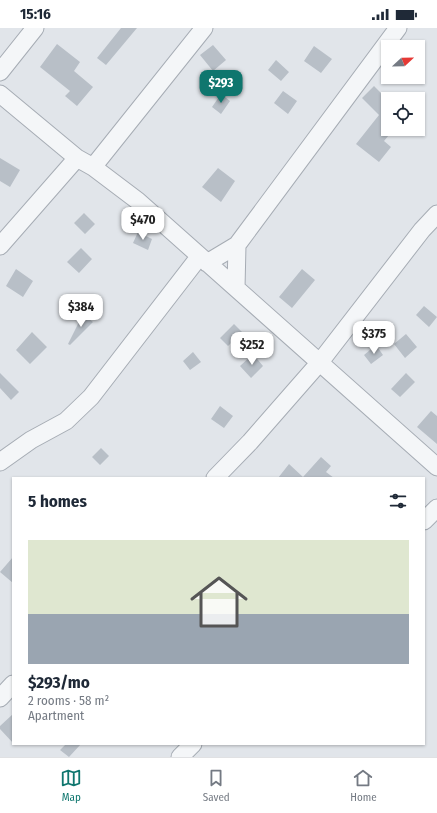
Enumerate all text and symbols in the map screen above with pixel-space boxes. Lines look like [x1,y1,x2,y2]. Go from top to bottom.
text: 15:16 [20,5,51,23]
north arrow [381,40,425,84]
map controls [381,40,425,136]
pin: $293 [197,70,245,104]
text: $293 [209,75,233,90]
button: locate [381,92,425,136]
pin: $470 [119,207,167,241]
text: $470 [130,212,156,227]
pin: $384 [57,294,105,328]
text: $384 [68,299,94,314]
pin: $375 [350,321,398,355]
text: $375 [362,326,386,341]
pin: $252 [228,332,276,366]
text: $252 [240,337,264,352]
icon: filters [387,490,409,512]
text: 5 homes [28,491,87,512]
icon: home [183,566,255,638]
text: $293/mo [28,672,90,693]
text: 2 rooms · 58 m² [28,693,109,708]
text: Apartment [28,708,84,723]
tab: Map [60,767,82,804]
tab: Saved [203,767,230,804]
tab: Home [350,767,377,804]

